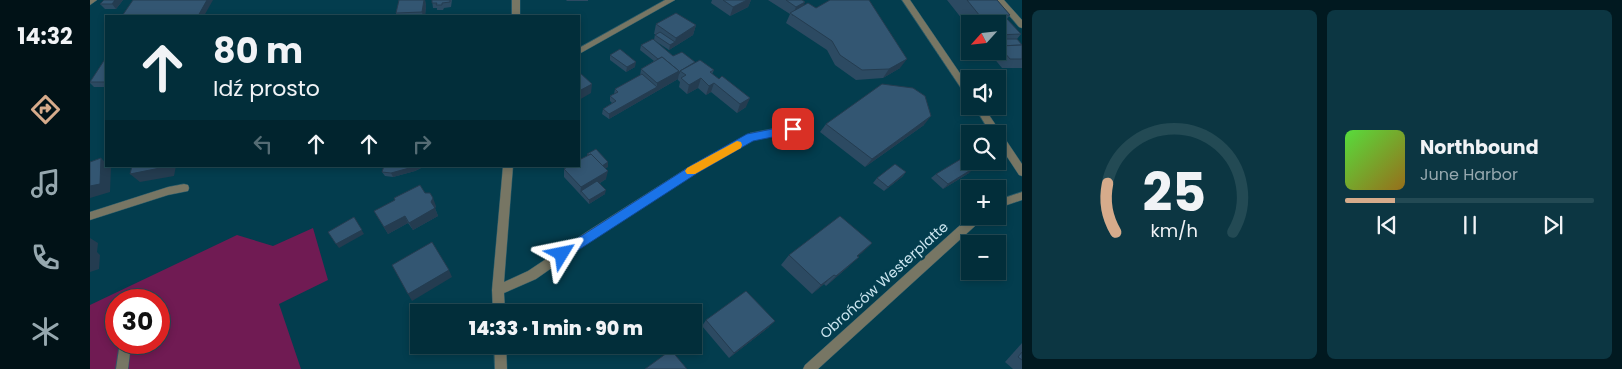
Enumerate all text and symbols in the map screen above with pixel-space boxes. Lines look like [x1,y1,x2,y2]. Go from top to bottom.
north arrow [961,15,1006,60]
map controls [961,15,1006,280]
text: 14:32 [17,21,73,52]
text: 80 m [213,26,303,75]
icon: ahead [130,35,195,100]
button: sound [961,70,1006,115]
text: Idź prosto [213,73,320,104]
icon: directions [28,92,63,127]
pin [772,108,814,150]
icon: arrive [779,115,807,143]
button: search [961,125,1006,170]
icon: left [249,130,277,158]
icon: ahead [302,130,330,158]
icon: ahead [355,130,383,158]
icon: right [408,130,436,158]
text: Northbound [1420,134,1539,161]
text: 25 [1143,156,1206,229]
text: June Harbor [1420,163,1518,186]
icon: music [28,166,63,201]
button: + [961,180,1006,225]
icon: previous [1373,211,1401,239]
icon: pause [1456,211,1484,239]
icon: next [1539,211,1567,239]
street label: Obrońców Westerplatte [816,217,953,343]
text: km/h [1151,218,1198,243]
position arrow [535,227,587,279]
button: − [961,235,1006,280]
icon: phone [28,240,63,275]
speed limit sign: 30 [105,289,170,354]
icon: climate [28,314,63,349]
text: 14:33 · 1 min · 90 m [469,315,643,342]

